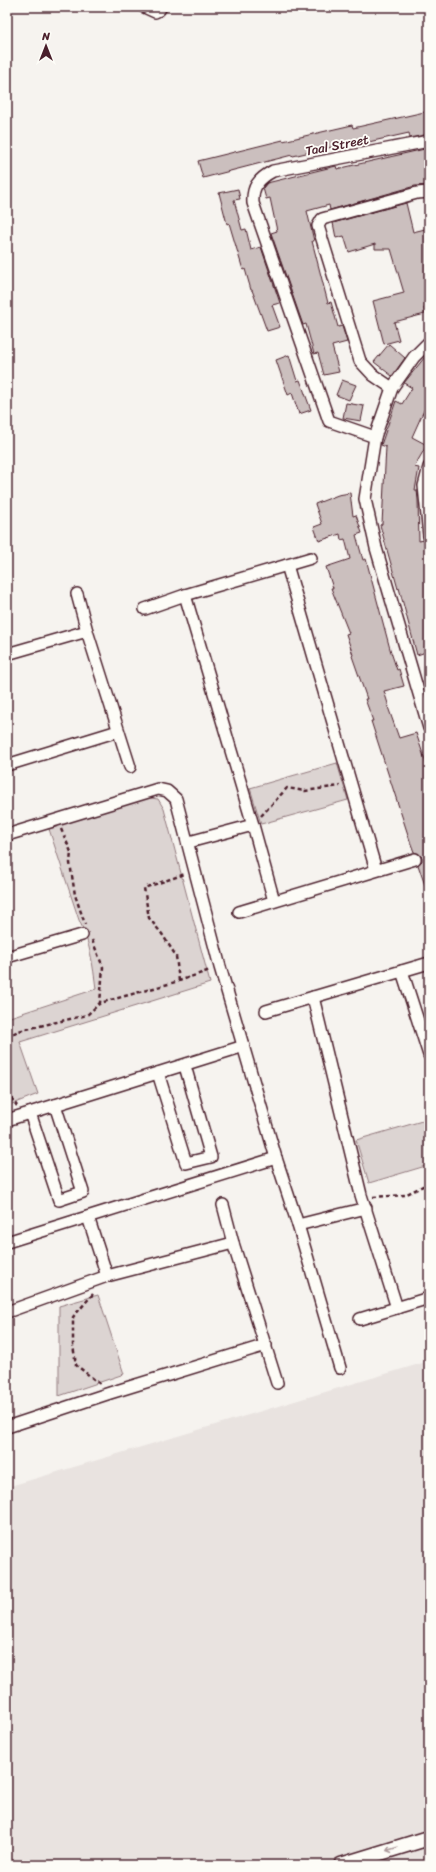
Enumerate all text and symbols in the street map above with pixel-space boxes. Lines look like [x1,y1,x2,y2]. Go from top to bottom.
north arrow [26,26,66,66]
text: N [41,27,50,46]
street label: Taal Street [303,128,371,162]
one-way arrow [385,1846,398,1853]

